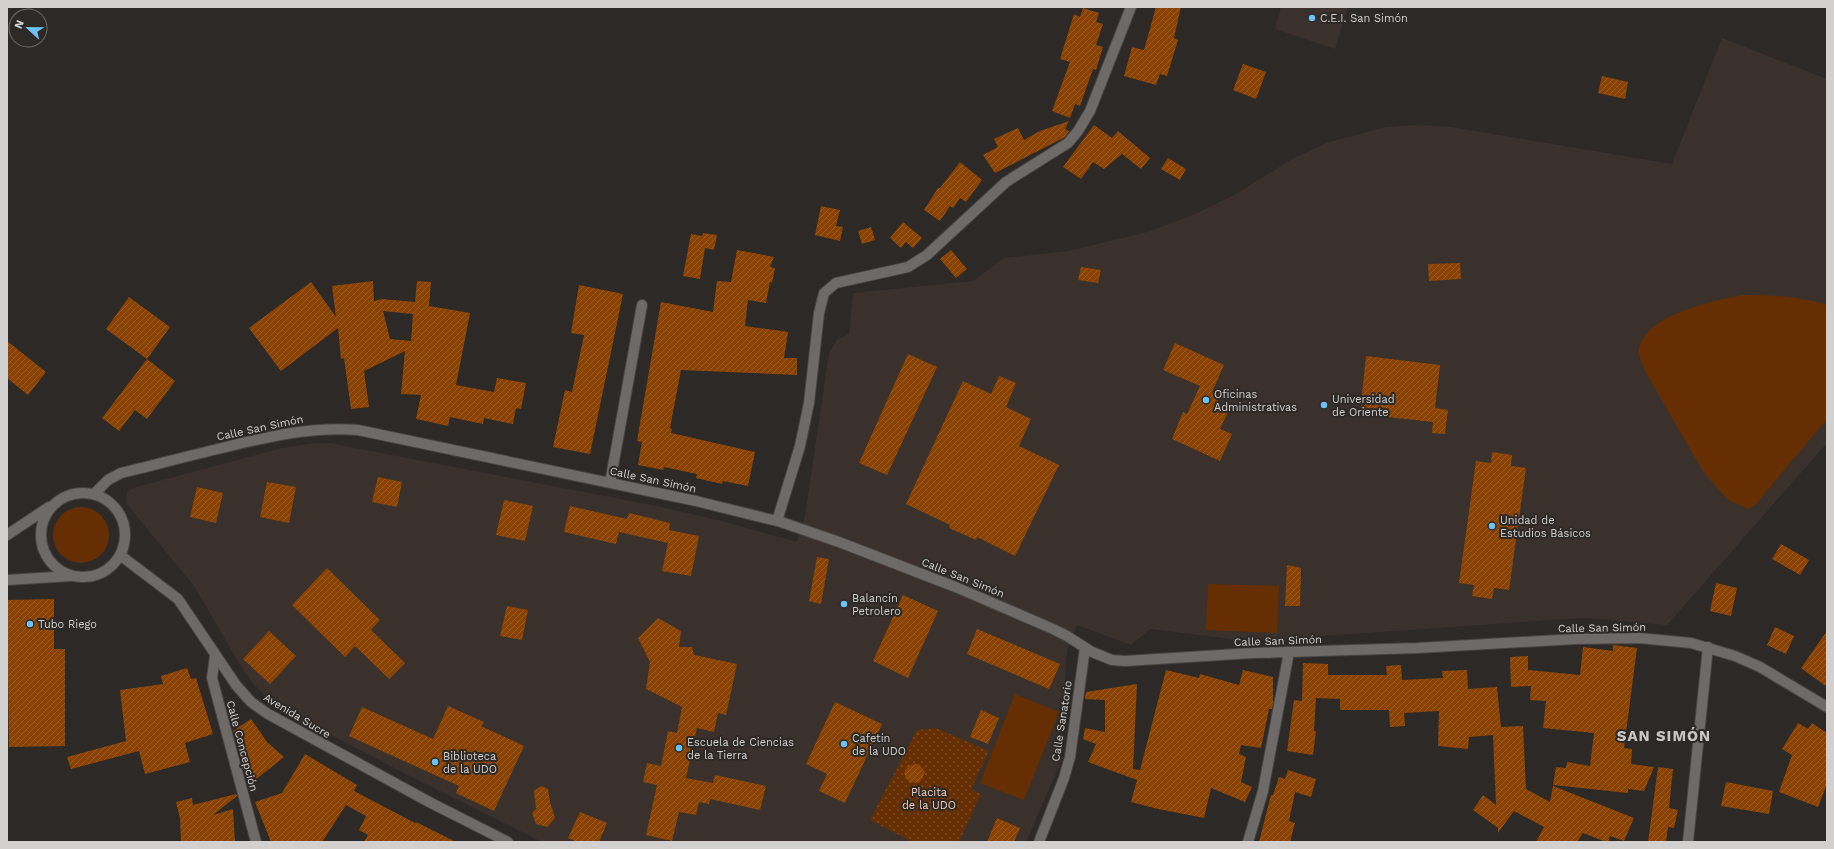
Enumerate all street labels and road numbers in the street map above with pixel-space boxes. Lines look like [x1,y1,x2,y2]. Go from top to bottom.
street label: Calle San Simón [216,412,304,444]
street label: Calle San Simón [609,464,697,496]
street label: Calle San Simón [920,555,1006,601]
street label: Calle San Simón [1558,621,1646,635]
street label: Calle San Simón [1234,633,1322,649]
street label: Calle Sanatorio [1049,680,1075,762]
street label: Avenida Sucre [261,691,333,741]
street label: Calle Concepción [224,699,260,793]

